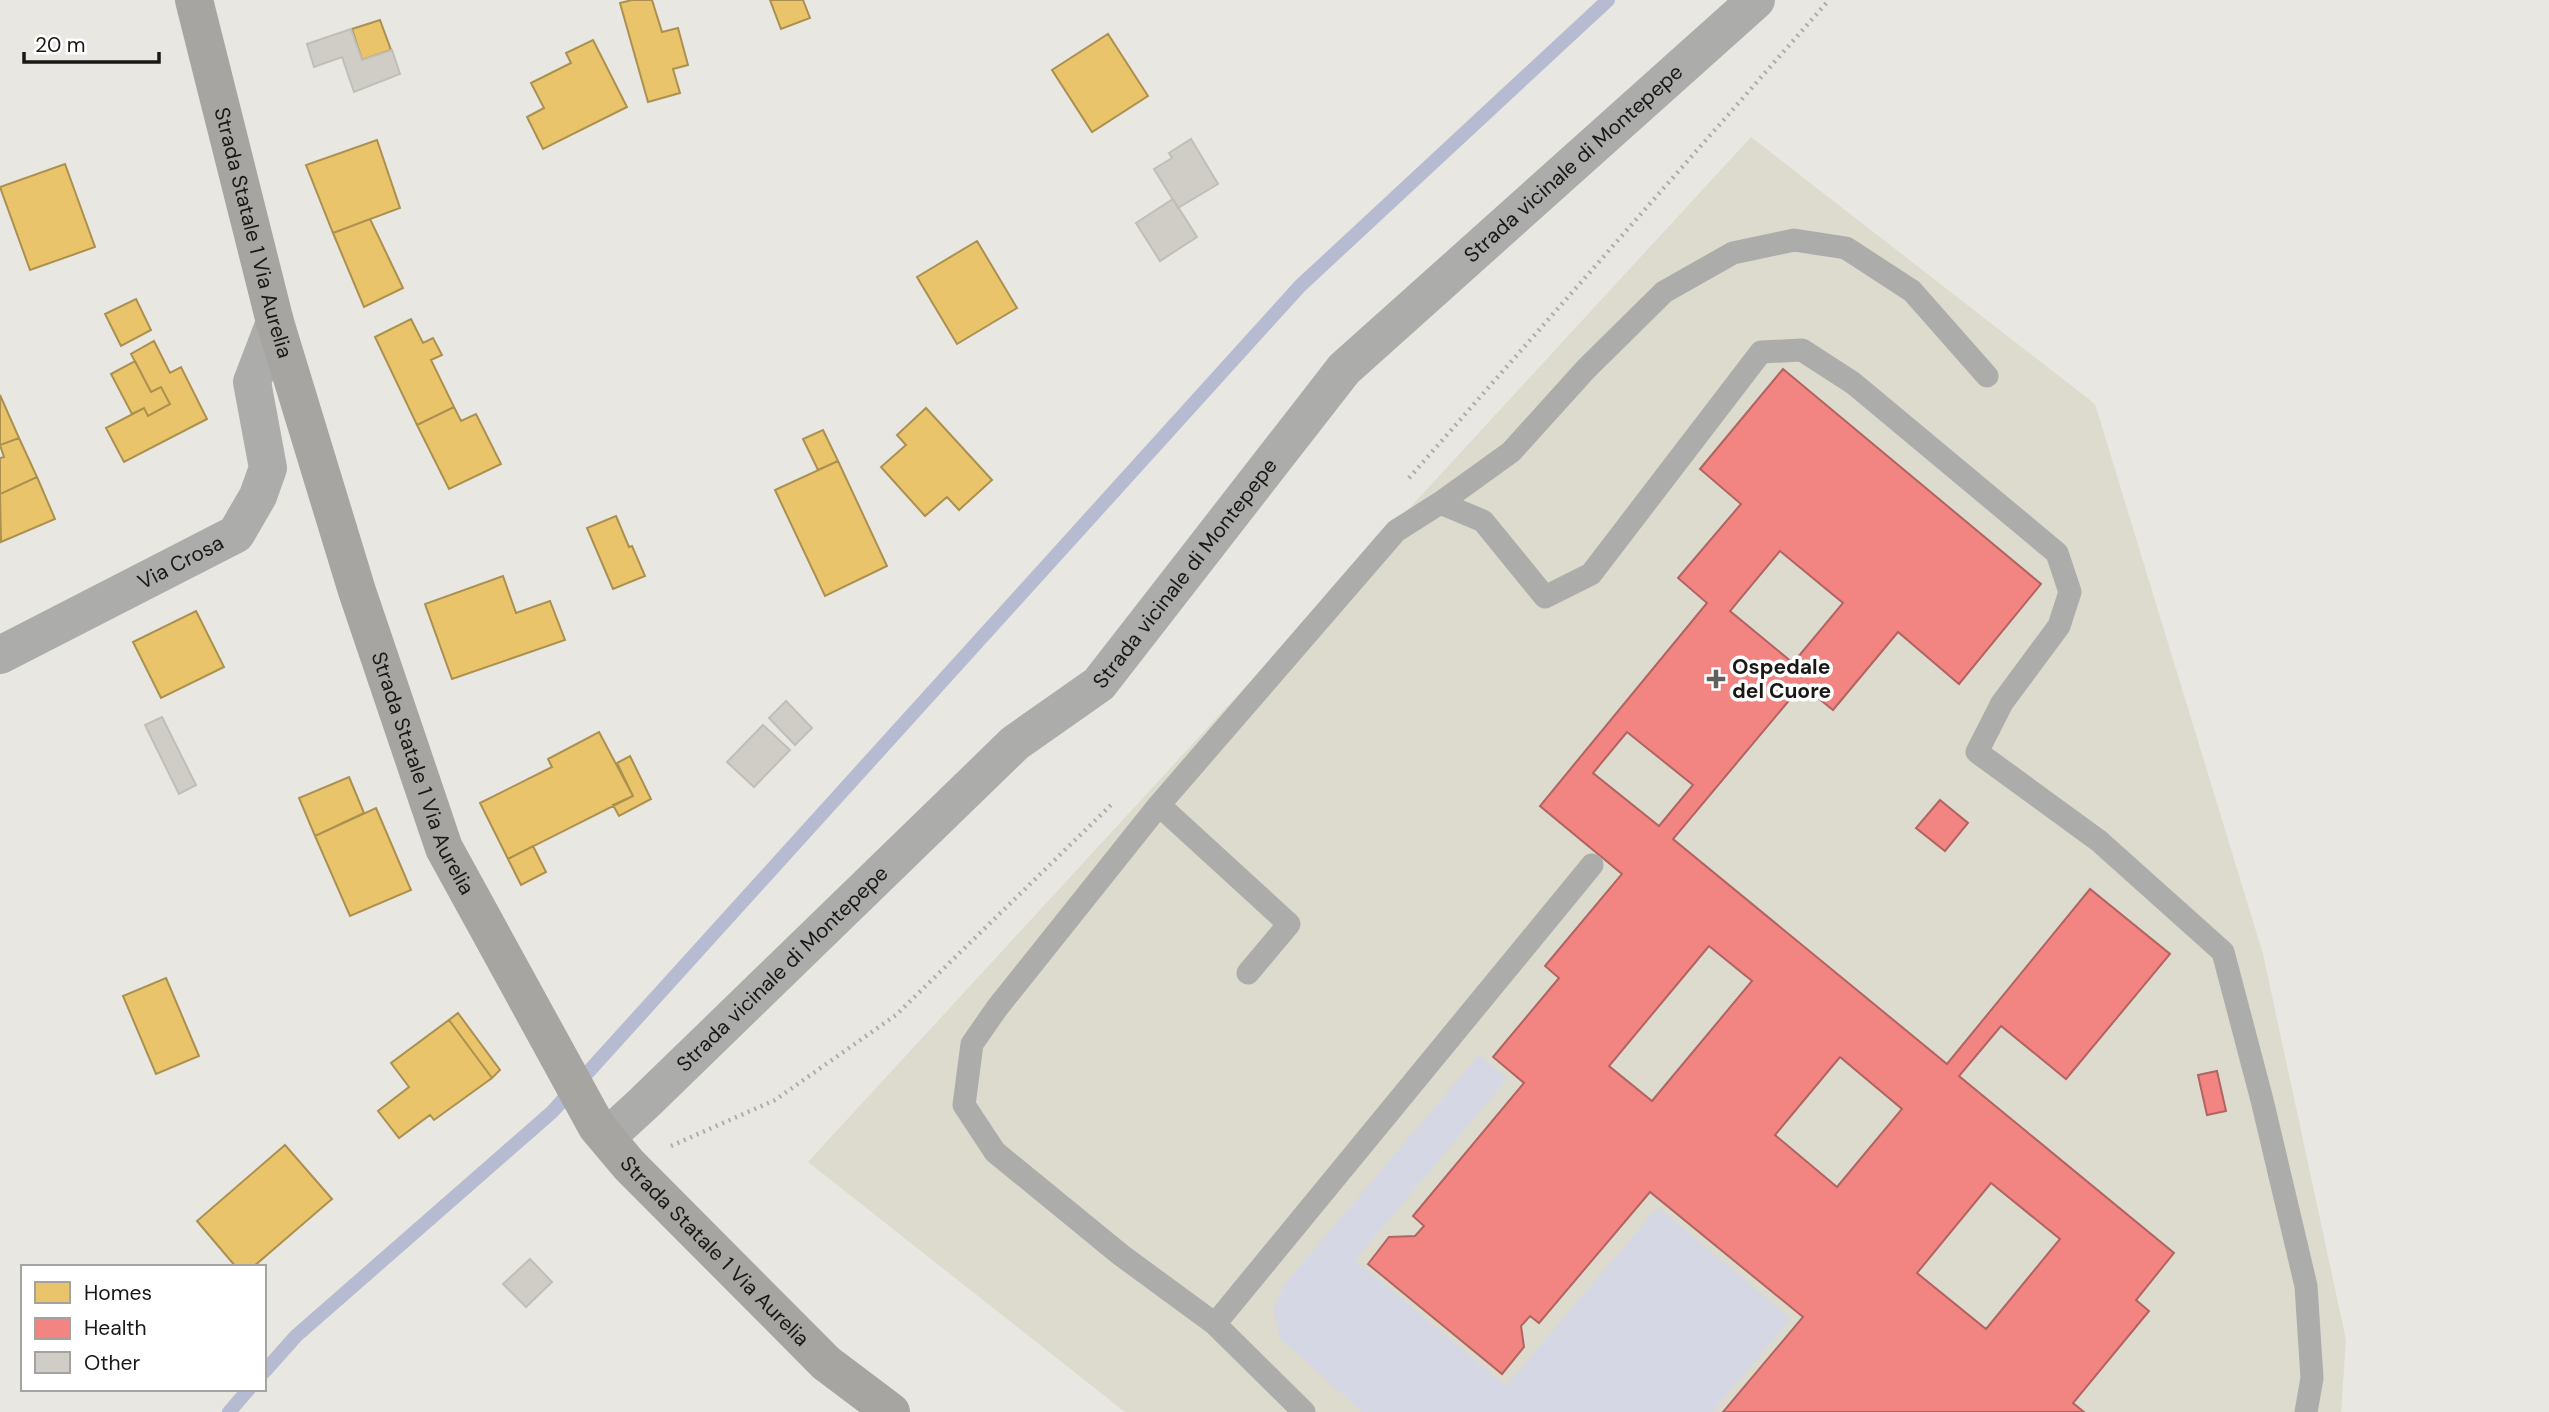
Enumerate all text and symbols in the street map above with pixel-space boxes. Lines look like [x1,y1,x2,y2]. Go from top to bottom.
scale bar [24,21,159,65]
text: 20 m [35,31,86,59]
street label: Strada vicinale di Montepepe [1458,58,1689,269]
street label: Strada Statale 1 Via Aurelia [208,104,299,361]
street label: Strada vicinale di Montepepe [1087,452,1284,694]
street label: Via Crosa [133,529,228,596]
street label: Strada Statale 1 Via Aurelia [365,648,481,900]
place label: Ospedale del Cuore [1732,653,1831,705]
marker: Ospedale del Cuore [1706,669,1726,689]
street label: Strada vicinale di Montepepe [670,860,894,1078]
street label: Strada Statale 1 Via Aurelia [614,1150,816,1352]
legend [21,1265,266,1391]
text: Homes [84,1279,152,1307]
text: Health [84,1314,147,1342]
text: Other [84,1349,140,1377]

